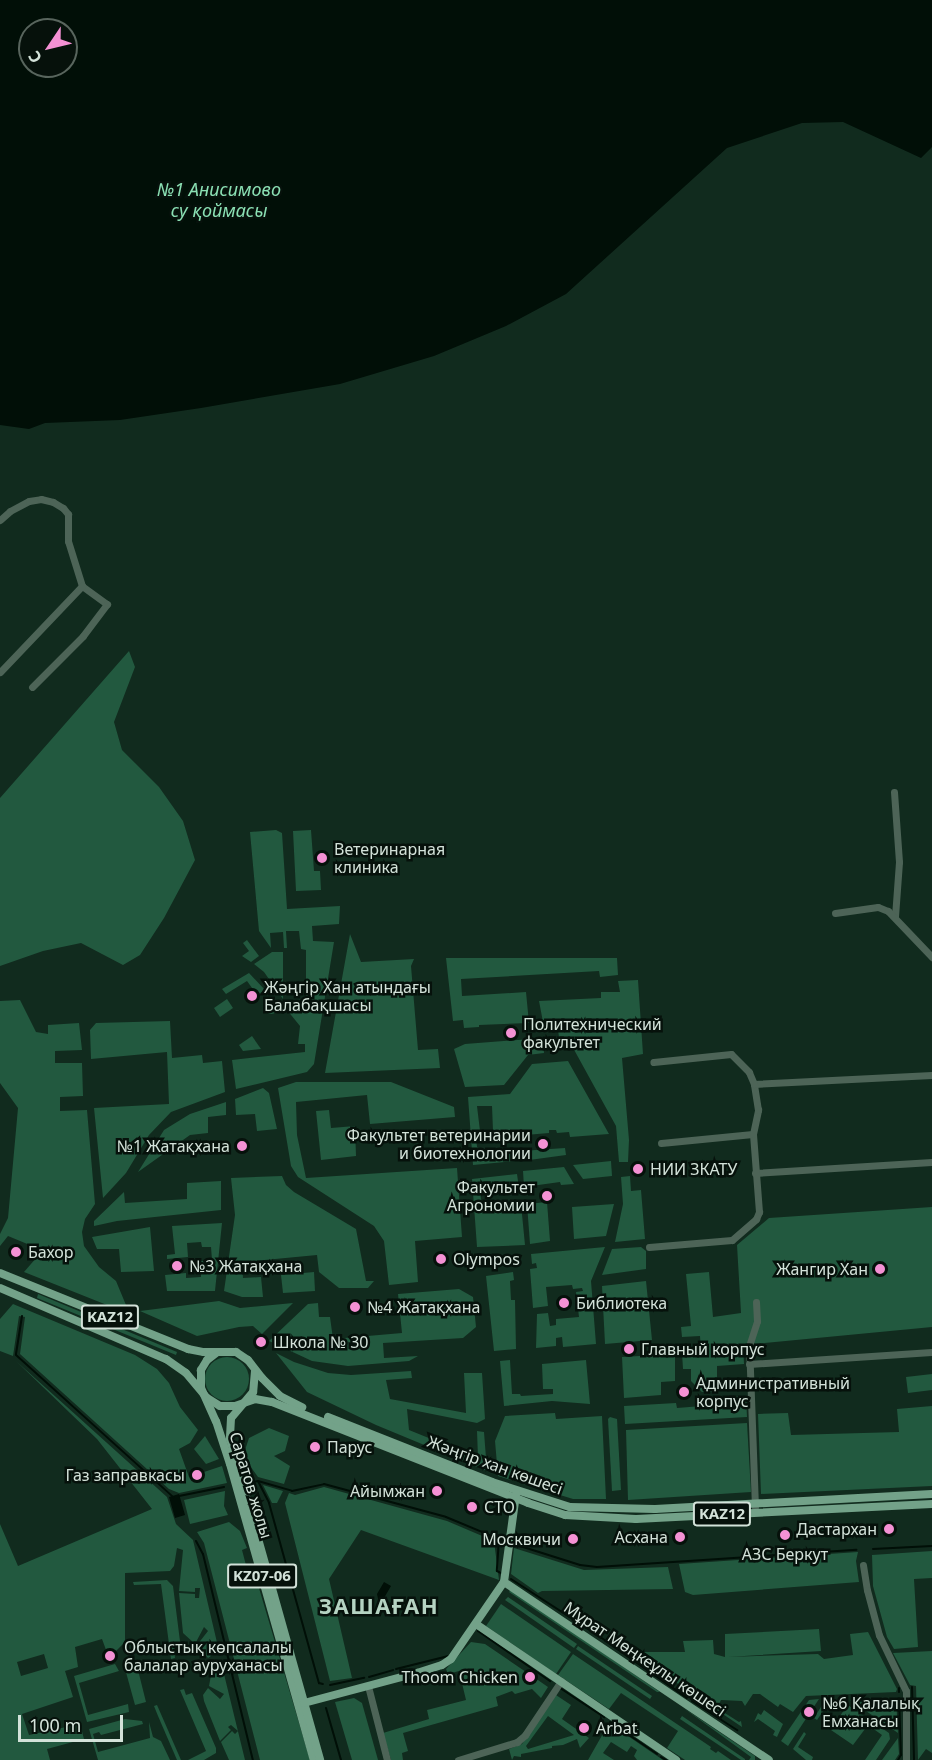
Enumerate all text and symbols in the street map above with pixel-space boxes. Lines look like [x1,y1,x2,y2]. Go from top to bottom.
north arrow [18,18,78,78]
text: С [23,47,47,68]
water label: №1 Анисимово су қоймасы [157,179,281,222]
place label: Ветеринарная клиника [334,839,445,877]
marker: Ветеринарная клиника [315,851,329,865]
place label: Жәңгір Хан атындағы Балабақшасы [264,977,431,1015]
marker: Жәңгір Хан атындағы Балабақшасы [245,989,259,1003]
place label: Политехнический факультет [523,1014,662,1052]
marker: Политехнический факультет [504,1026,518,1040]
place label: Факультет ветеринарии и биотехнологии [347,1125,531,1163]
place label: №1 Жатақхана [117,1136,230,1156]
marker: Факультет ветеринарии и биотехнологии [536,1137,550,1151]
marker: №1 Жатақхана [235,1139,249,1153]
place label: НИИ ЗКАТУ [650,1159,737,1179]
marker: НИИ ЗКАТУ [631,1162,645,1176]
place label: Факультет Агрономии [447,1177,535,1215]
marker: Факультет Агрономии [540,1189,554,1203]
place label: Бахор [28,1242,73,1262]
marker: Бахор [9,1245,23,1259]
place label: Olympos [453,1249,520,1269]
marker: Olympos [434,1252,448,1266]
place label: №3 Жатақхана [189,1256,302,1276]
marker: №3 Жатақхана [170,1259,184,1273]
place label: Жангир Хан [776,1259,868,1279]
marker: Жангир Хан [873,1262,887,1276]
place label: Библиотека [576,1293,667,1313]
marker: Библиотека [557,1296,571,1310]
place label: №4 Жатақхана [367,1297,480,1317]
marker: №4 Жатақхана [348,1300,362,1314]
road number: KAZ12 [80,1305,140,1329]
place label: Школа № 30 [273,1332,368,1352]
marker: Школа № 30 [254,1335,268,1349]
place label: Главный корпус [641,1339,765,1359]
marker: Главный корпус [622,1342,636,1356]
place label: Административный корпус [696,1373,850,1411]
marker: Административный корпус [677,1385,691,1399]
street label: Саратов жолы [226,1429,276,1541]
street label: Жәңгір хан көшесі [425,1432,565,1498]
place label: Парус [327,1437,372,1457]
marker: Парус [308,1440,322,1454]
place label: Газ заправкасы [65,1465,185,1485]
marker: Газ заправкасы [190,1468,204,1482]
place label: Айымжан [350,1481,425,1501]
marker: Айымжан [430,1484,444,1498]
place label: СТО [484,1497,515,1517]
marker: СТО [465,1500,479,1514]
road number: KAZ12 [692,1502,752,1526]
place label: Дастархан [796,1519,877,1539]
marker: Дастархан [882,1522,896,1536]
place label: Асхана [615,1527,668,1547]
marker: АЗС Беркут [778,1528,792,1542]
place label: Москвичи [482,1529,561,1549]
marker: Асхана [673,1530,687,1544]
marker: Москвичи [566,1532,580,1546]
place label: АЗС Беркут [742,1544,828,1564]
road number: KZ07-06 [226,1564,298,1588]
district label: ЗАШАҒАН [319,1593,439,1619]
street label: Мұрат Мөңкеұлы көшесі [560,1598,730,1720]
place label: Облыстық көпсалалы балалар ауруханасы [124,1637,292,1675]
marker: Облыстық көпсалалы балалар ауруханасы [101,1647,119,1665]
place label: Thoom Chicken [401,1667,518,1687]
marker: Thoom Chicken [523,1670,537,1684]
place label: №6 Қалалық Емханасы [822,1693,920,1731]
scale bar [21,1703,126,1741]
marker: №6 Қалалық Емханасы [800,1703,818,1721]
text: 100 m [29,1713,81,1737]
place label: Arbat [596,1718,637,1738]
marker: Arbat [577,1721,591,1735]

